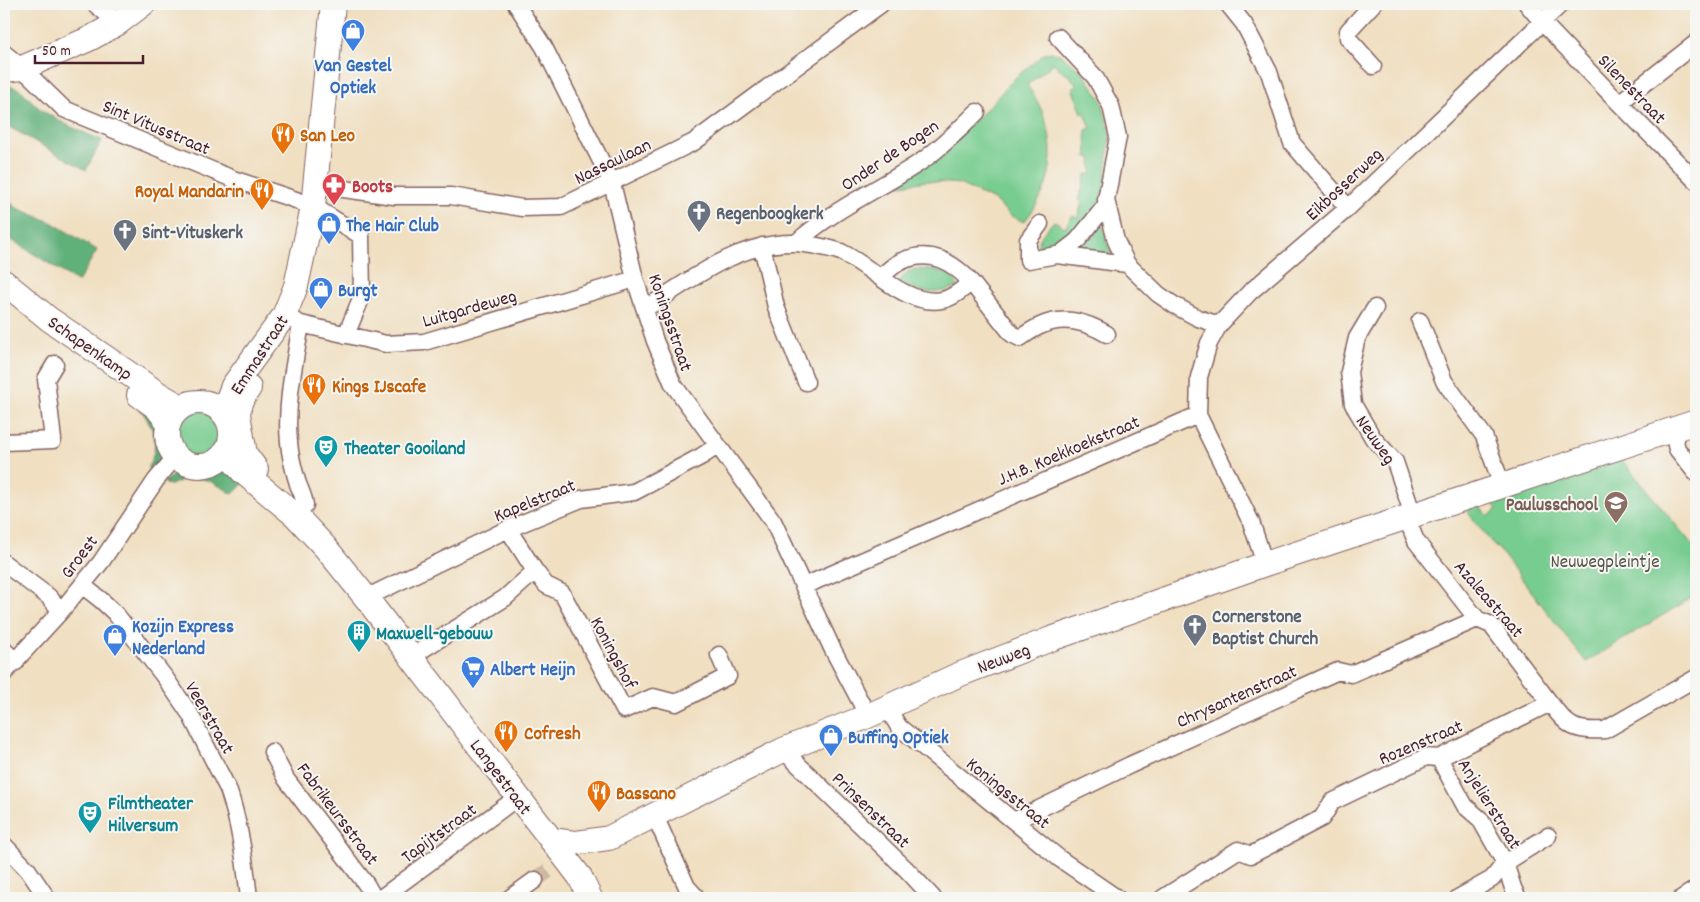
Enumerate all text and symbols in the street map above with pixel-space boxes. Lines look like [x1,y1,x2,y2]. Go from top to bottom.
shop icon: Van Gestel Optiek [340,18,366,52]
scale bar [35,32,142,64]
text: 50 m [42,41,71,63]
street label: Silenestraat [1590,49,1671,132]
place label: Van Gestel Optiek [314,54,392,103]
street label: Sint Vitusstraat [98,94,214,164]
street label: Onder de Bogen [837,114,945,200]
restaurant icon: San Leo [270,121,296,155]
place label: San Leo [300,124,356,151]
street label: Nassaulaan [571,133,657,193]
street label: Eikbosserweg [1301,143,1390,228]
pharmacy icon: Boots [321,172,347,206]
place label: Boots [352,175,393,202]
restaurant icon: Royal Mandarin [249,177,275,211]
place label: Royal Mandarin [135,180,244,207]
church icon: Regenboogkerk [686,199,712,233]
place label: Regenboogkerk [716,202,824,229]
shop icon: The Hair Club [316,211,342,245]
place label: The Hair Club [346,214,439,241]
church icon: Sint-Vituskerk [112,218,138,252]
place label: Sint-Vituskerk [142,221,243,248]
street label: Koningsstraat [639,271,698,376]
shop icon: Burgt [308,276,334,310]
place label: Burgt [338,279,378,306]
street label: Luitgardeweg [420,284,520,337]
street label: Schapenkamp [41,311,137,389]
street label: Emmastraat [225,311,297,401]
restaurant icon: Kings IJscafe [301,372,327,406]
place label: Kings IJscafe [332,375,426,402]
street label: J.H.B. Koekkoekstraat [994,410,1145,494]
street label: Neuweg [1347,411,1401,471]
theatre icon: Theater Gooiland [313,434,339,468]
place label: Theater Gooiland [344,437,466,464]
street label: Kapelstraat [490,474,580,531]
school or university icon: Paulusschool [1603,490,1629,524]
place label: Paulusschool [1506,493,1598,520]
street label: Groest [55,531,106,586]
park label: Neuwegpleintje [1550,550,1660,577]
street label: Azaleastraat [1446,556,1529,645]
place label: Cornerstone Baptist Church [1212,605,1318,654]
street label: Koningshof [582,613,643,696]
church icon: Cornerstone Baptist Church [1182,613,1208,647]
place label: Kozijn Express Nederland [132,615,234,664]
building icon: Maxwell-gebouw [346,619,372,653]
place label: Maxwell-gebouw [376,622,493,649]
shop icon: Kozijn Express Nederland [102,623,128,657]
street label: Neuweg [974,638,1035,683]
supermarket icon: Albert Heijn [460,655,486,689]
place label: Albert Heijn [490,658,575,685]
street label: Chrysantenstraat [1173,660,1302,737]
street label: Veerstraat [176,677,240,760]
street label: Rozenstraat [1375,714,1468,774]
restaurant icon: Cofresh [493,719,519,753]
place label: Cofresh [524,722,581,749]
shop icon: Buffing Optiek [818,723,844,757]
place label: Buffing Optiek [848,726,949,753]
street label: Langestraat [462,734,537,822]
street label: Koningsstraat [959,752,1055,837]
street label: Anjelierstraat [1449,754,1527,856]
street label: Fabrikeursstraat [289,758,384,872]
street label: Prinsenstraat [824,767,915,856]
restaurant icon: Bassano [586,779,612,813]
place label: Bassano [616,782,677,809]
place label: Filmtheater Hilversum [108,792,194,841]
street label: Tapijtstraat [397,798,483,872]
theatre icon: Filmtheater Hilversum [77,800,103,834]

